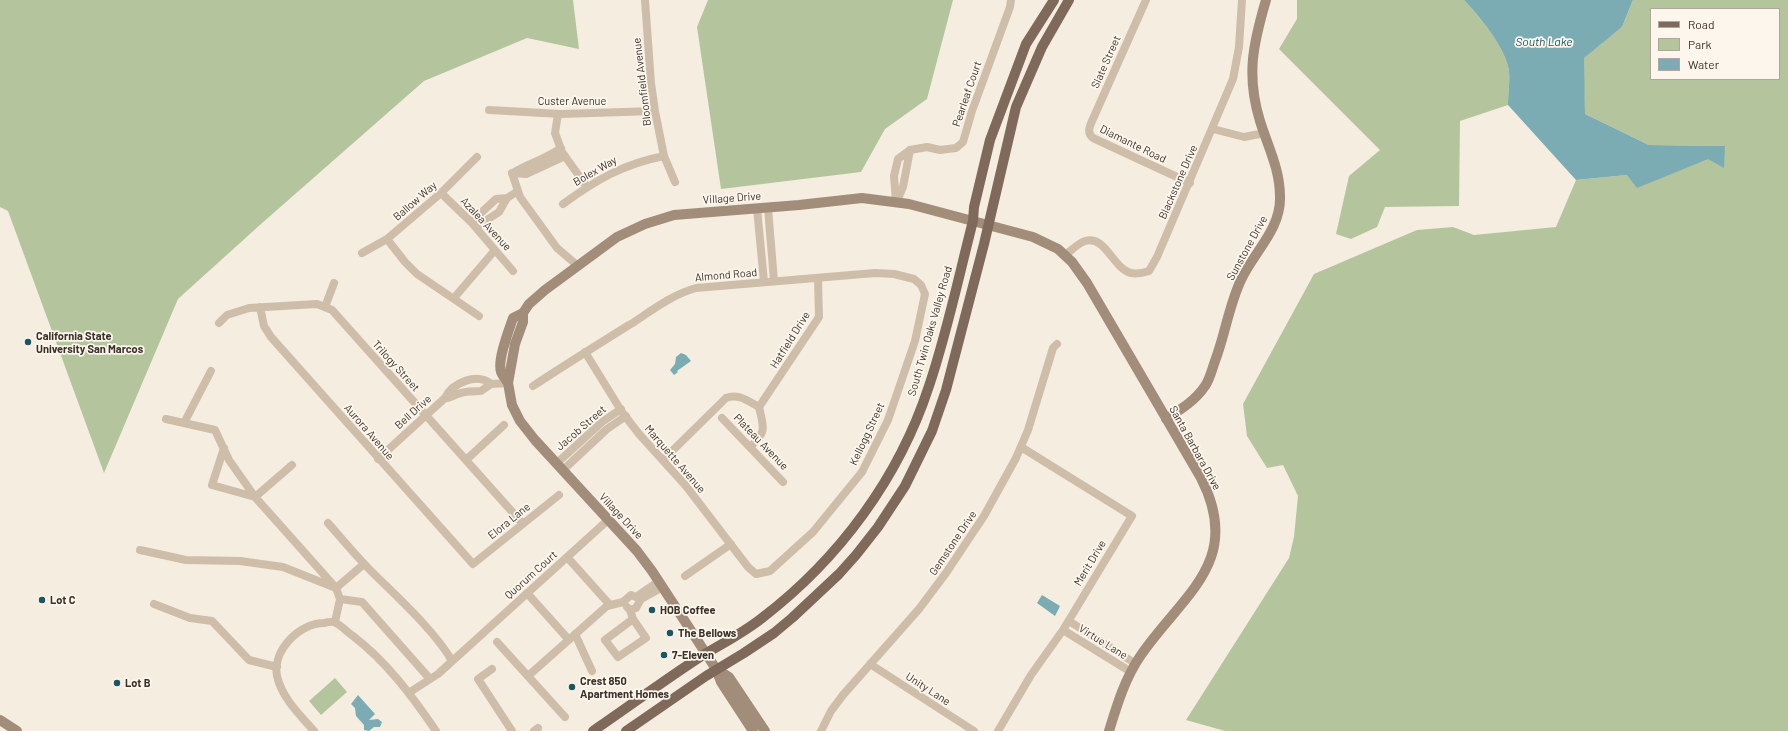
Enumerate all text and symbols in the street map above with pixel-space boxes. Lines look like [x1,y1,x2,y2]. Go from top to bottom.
legend [1650,8,1780,80]
text: Road [1688,17,1715,31]
street label: Slate Street [1088,34,1124,90]
water label: South Lake [1515,35,1573,49]
street label: Bloomfield Avenue [630,37,654,127]
text: Park [1688,37,1712,51]
text: Water [1688,57,1719,71]
street label: Pearleaf Court [950,59,984,129]
street label: Custer Avenue [538,94,606,108]
street label: Diamante Road [1098,122,1168,166]
street label: Blackstone Drive [1156,143,1200,221]
street label: Bolex Way [571,153,619,189]
street label: Ballow Way [391,179,439,223]
street label: Village Drive [702,189,762,207]
street label: Azalea Avenue [458,195,514,253]
street label: Sunstone Drive [1224,213,1270,283]
street label: South Twin Oaks Valley Road [905,265,955,397]
street label: Almond Road [694,266,758,284]
street label: Hatfield Drive [767,309,813,371]
place label: California State University San Marcos [36,329,143,355]
marker: California State University San Marcos [23,337,33,347]
street label: Trilogy Street [370,338,422,394]
street label: Bell Drive [392,392,434,432]
street label: Kellogg Street [847,401,887,467]
street label: Aurora Avenue [341,402,397,462]
street label: Jacob Street [553,403,609,453]
street label: Santa Barbara Drive [1166,404,1224,492]
street label: Plateau Avenue [731,411,791,473]
street label: Marquette Avenue [642,422,708,496]
street label: Village Drive [596,490,646,542]
street label: Elora Lane [485,500,533,542]
street label: Gemstone Drive [926,508,980,578]
street label: Merit Drive [1071,538,1109,588]
street label: Quorum Court [502,548,560,602]
place label: Lot C [50,593,75,607]
marker: Lot C [37,595,47,605]
place label: HOB Coffee [660,603,716,617]
marker: HOB Coffee [647,605,657,615]
street label: Virtue Lane [1076,622,1130,662]
place label: The Bellows [678,626,736,640]
marker: The Bellows [665,628,675,638]
place label: 7-Eleven [672,648,714,662]
marker: 7-Eleven [659,650,669,660]
street label: Unity Lane [903,670,953,708]
place label: Crest 850 Apartment Homes [580,674,669,700]
place label: Lot B [125,676,150,690]
marker: Lot B [112,678,122,688]
marker: Crest 850 Apartment Homes [567,682,577,692]

